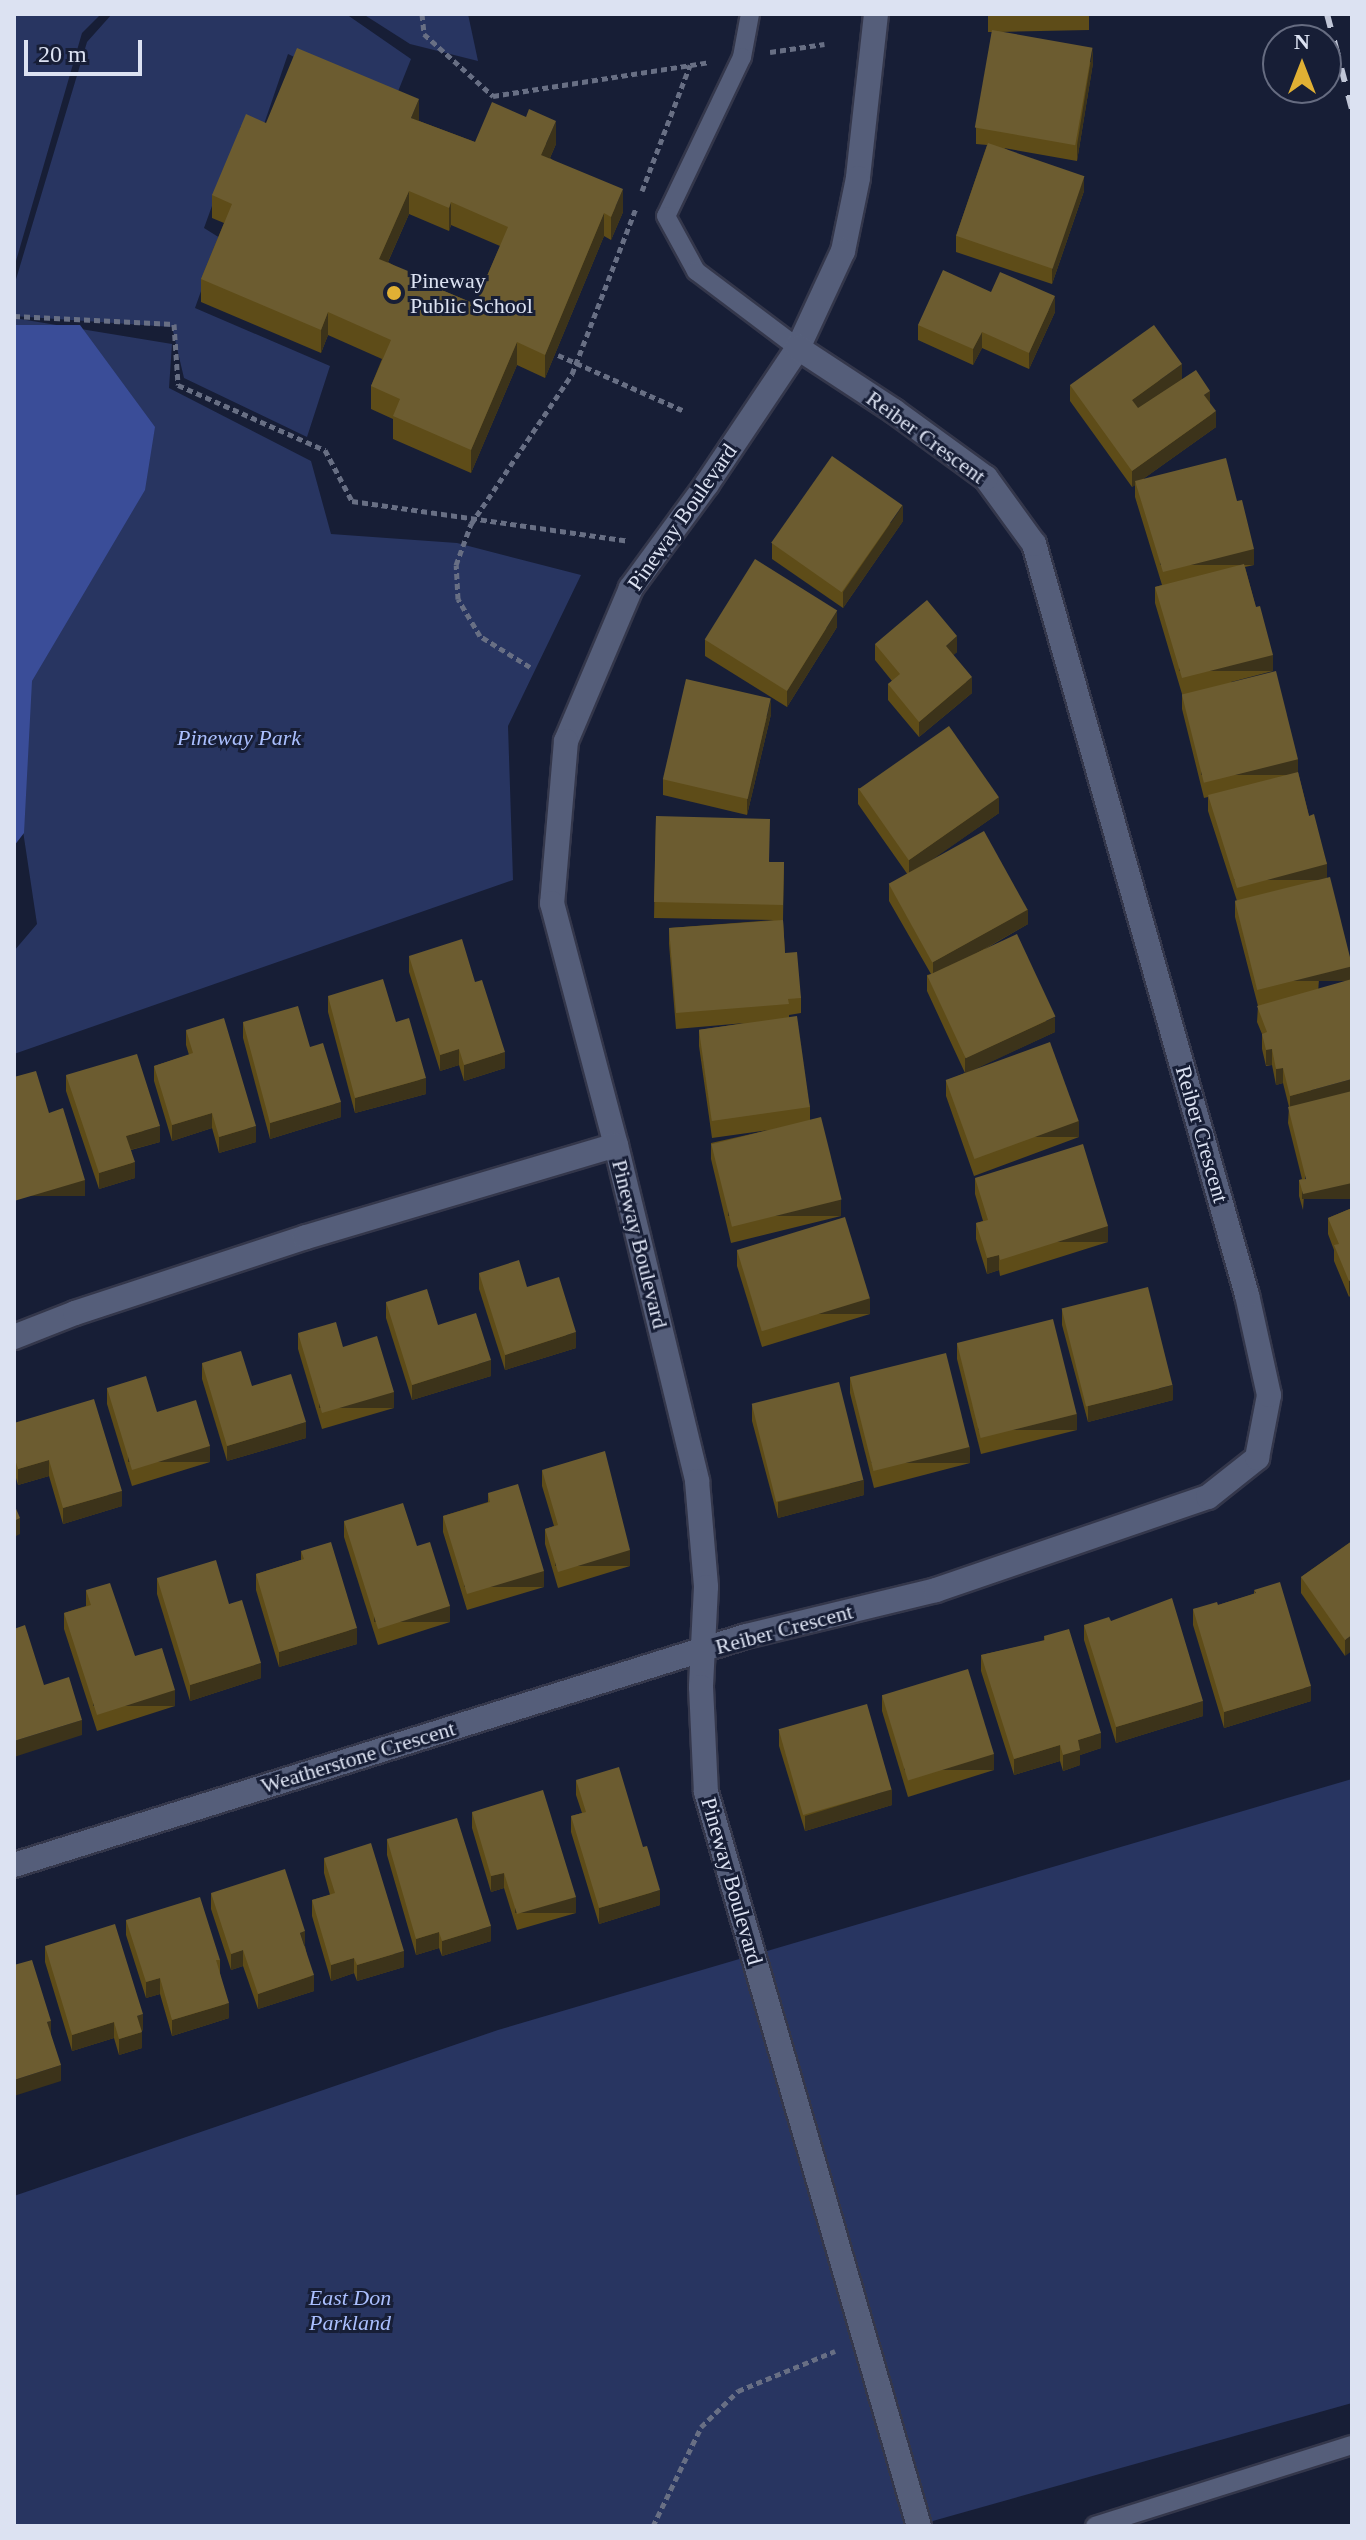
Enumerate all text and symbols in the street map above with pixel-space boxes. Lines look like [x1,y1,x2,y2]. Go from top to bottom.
scale bar [28,24,146,74]
north arrow [1262,24,1342,104]
text: N [1294,29,1310,54]
text: 20 m [38,41,87,67]
place label: Pineway Public School [410,267,533,318]
marker: Pineway Public School [385,284,403,302]
street label: Reiber Crescent [861,385,991,489]
street label: Pineway Boulevard [622,439,742,595]
park label: Pineway Park [177,725,301,751]
street label: Reiber Crescent [1170,1063,1234,1205]
street label: Pineway Boulevard [606,1157,674,1331]
street label: Reiber Crescent [712,1598,856,1660]
street label: Weatherstone Crescent [258,1715,458,1799]
street label: Pineway Boulevard [695,1794,769,1968]
park label: East Don Parkland [309,2284,391,2336]

